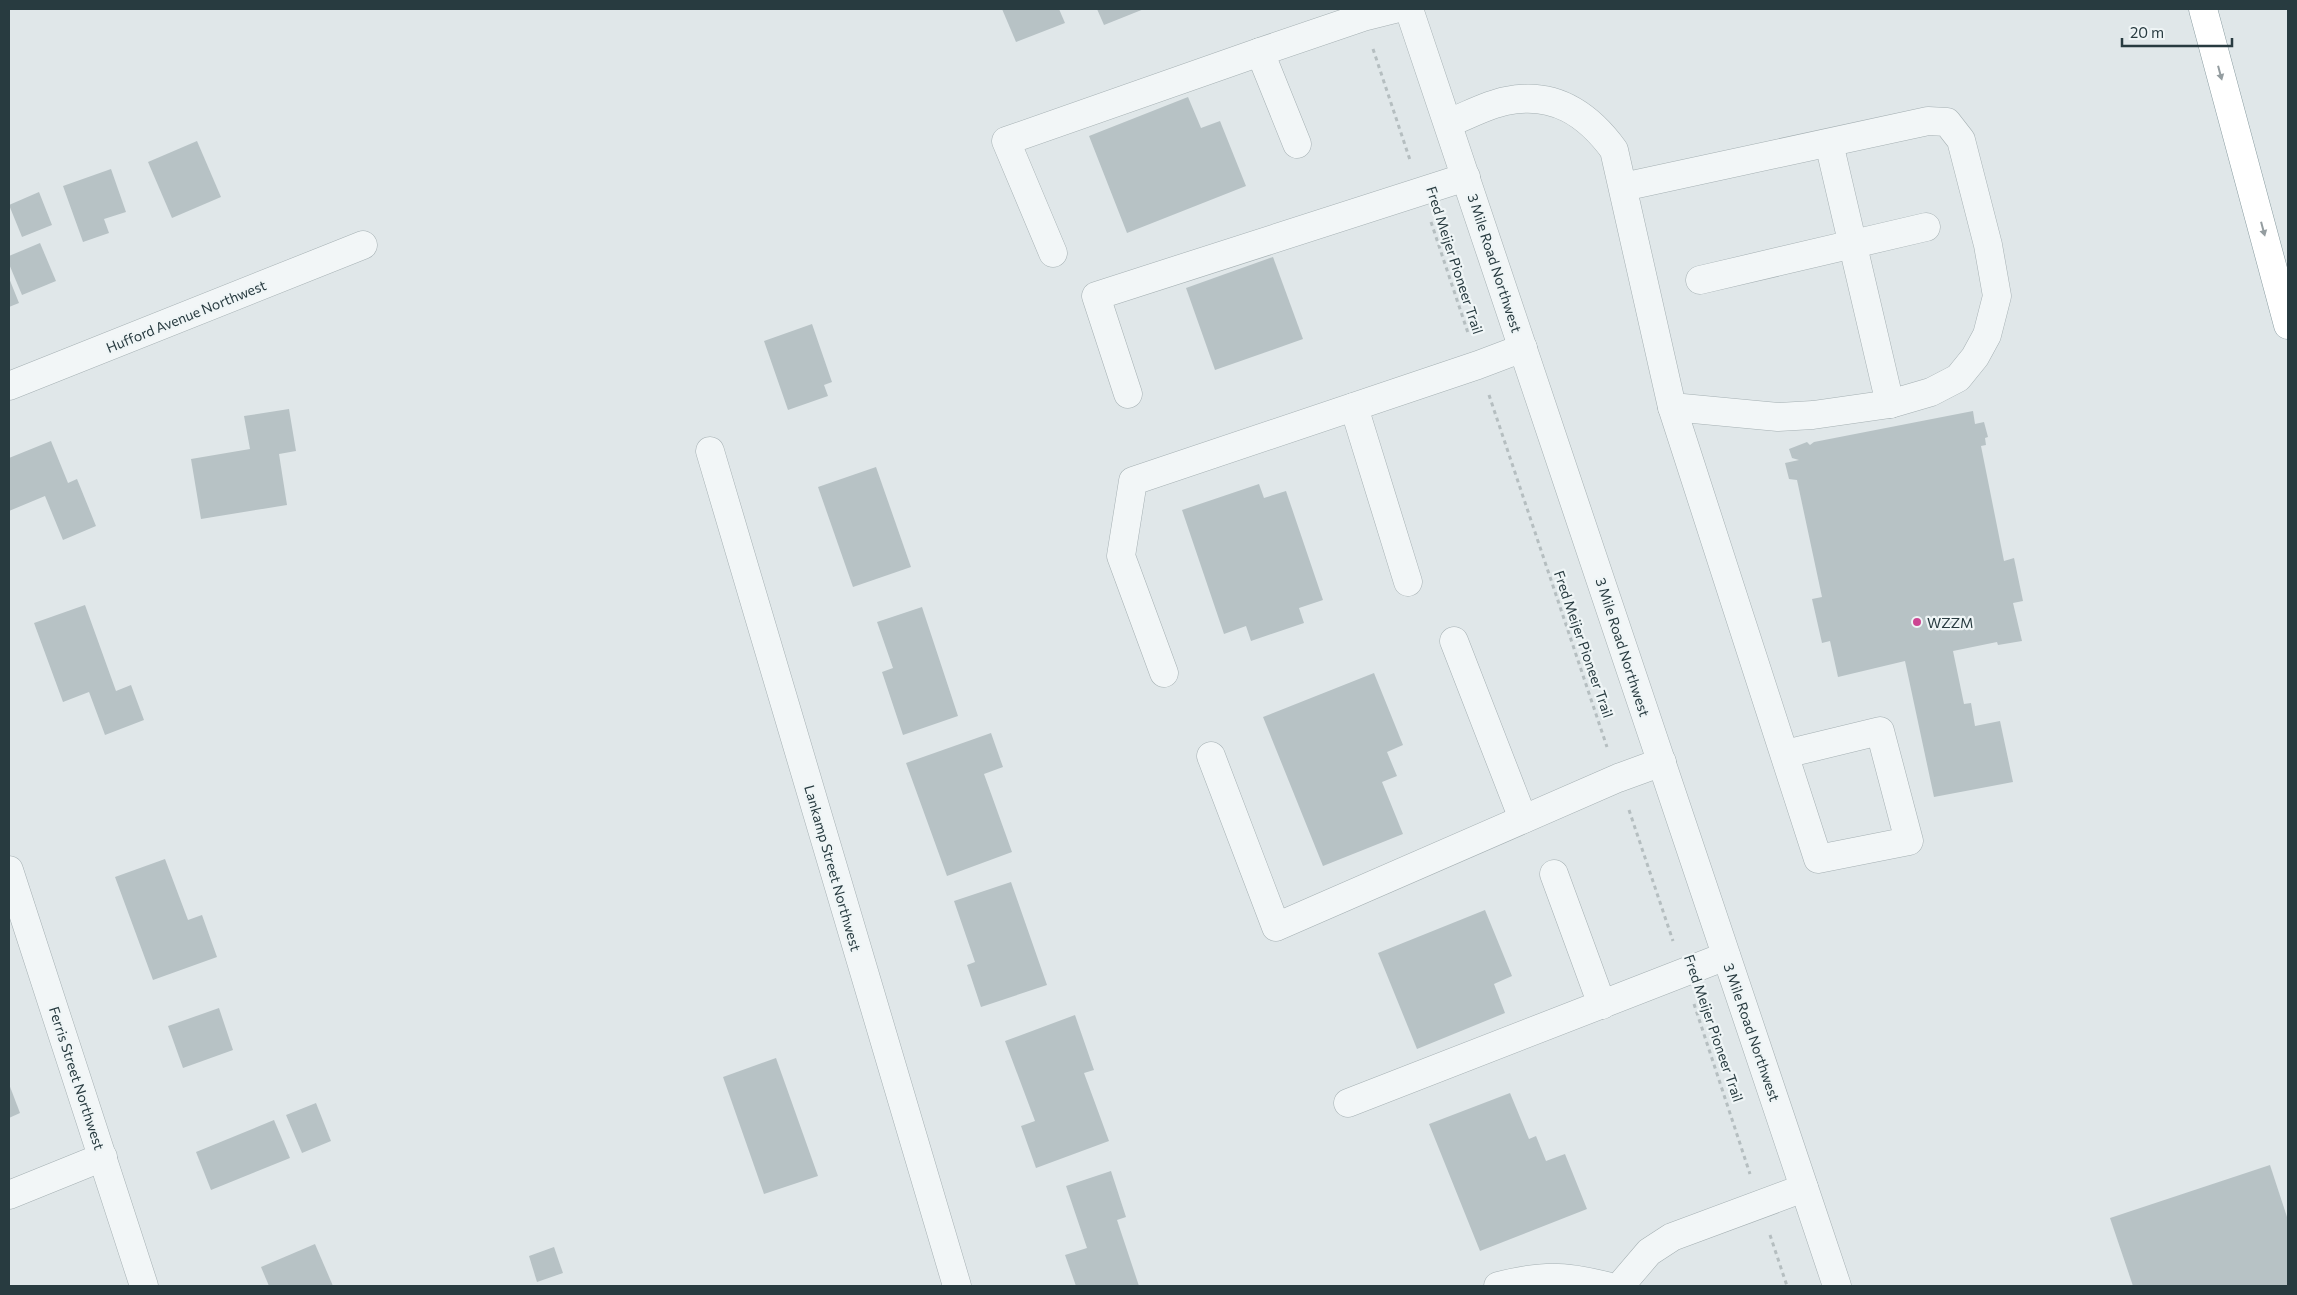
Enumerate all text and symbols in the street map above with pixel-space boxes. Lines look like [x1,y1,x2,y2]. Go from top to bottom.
scale bar [2122,15,2232,47]
text: 20 m [2130,23,2164,41]
one-way arrow [2216,65,2224,80]
street label: Fred Meijer Pioneer Trail [1423,184,1487,336]
street label: 3 Mile Road Northwest [1464,191,1526,335]
one-way arrow [2259,222,2267,237]
street label: Hufford Avenue Northwest [104,276,269,356]
street label: Fred Meijer Pioneer Trail [1551,568,1617,720]
street label: 3 Mile Road Northwest [1592,575,1654,719]
place label: WZZM [1927,614,1974,631]
marker: WZZM [1911,616,1923,628]
street label: Lankamp Street Northwest [801,783,865,953]
street label: Fred Meijer Pioneer Trail [1681,952,1747,1104]
street label: 3 Mile Road Northwest [1720,961,1784,1104]
street label: Ferris Street Northwest [46,1004,108,1152]

